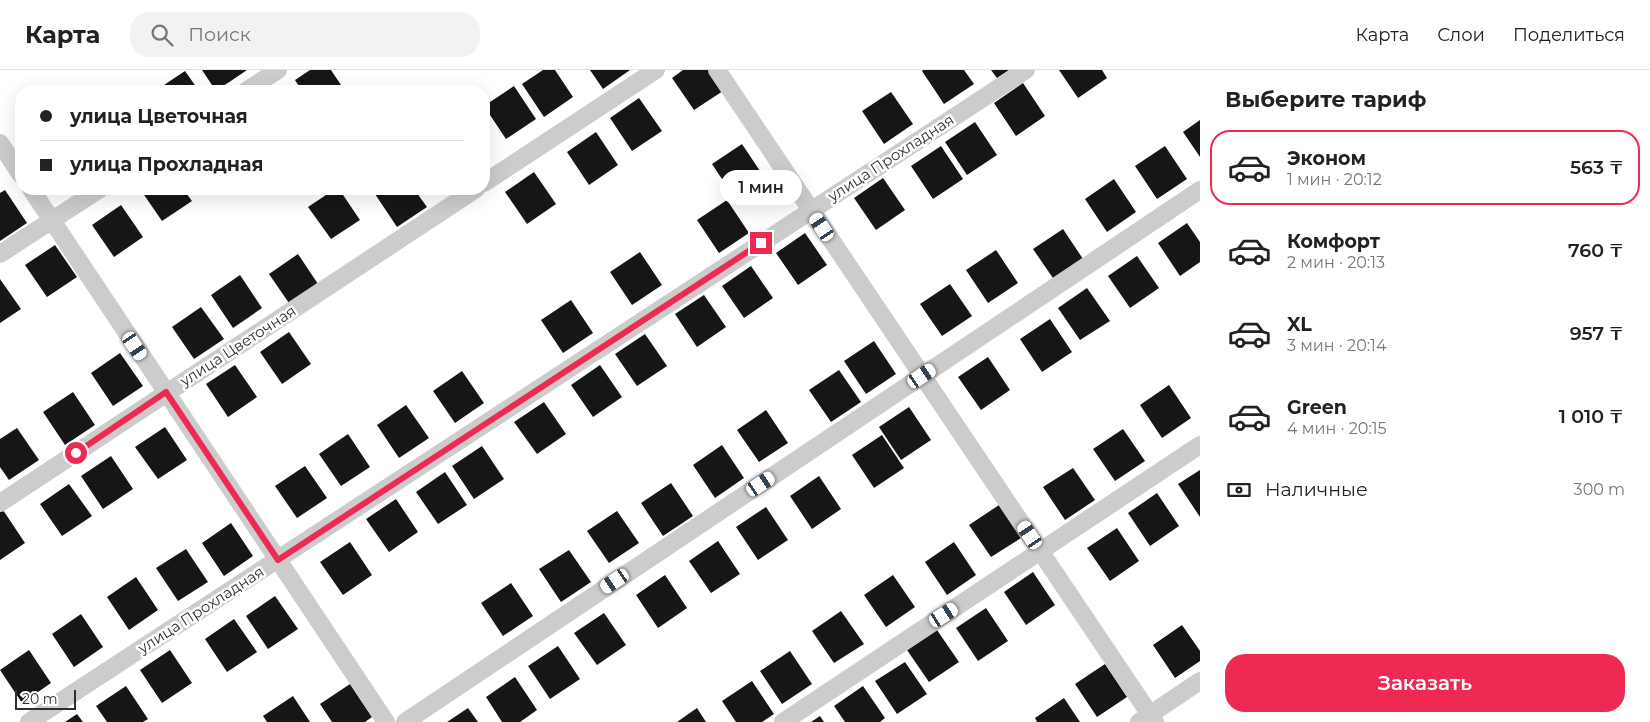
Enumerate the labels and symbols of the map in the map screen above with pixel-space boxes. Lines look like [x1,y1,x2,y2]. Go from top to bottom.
street label: улица Прохладная [823,110,957,206]
callout: 1 мин [720,170,802,206]
car [807,210,836,244]
route end [750,232,772,254]
street label: улица Цветочная [175,301,299,391]
car [120,329,149,363]
car [905,361,938,391]
route start [65,442,87,464]
car [744,469,777,499]
car [1015,518,1044,552]
street label: улица Прохладная [133,562,267,658]
car [598,566,631,596]
car [927,601,960,629]
scale bar [15,687,76,710]

